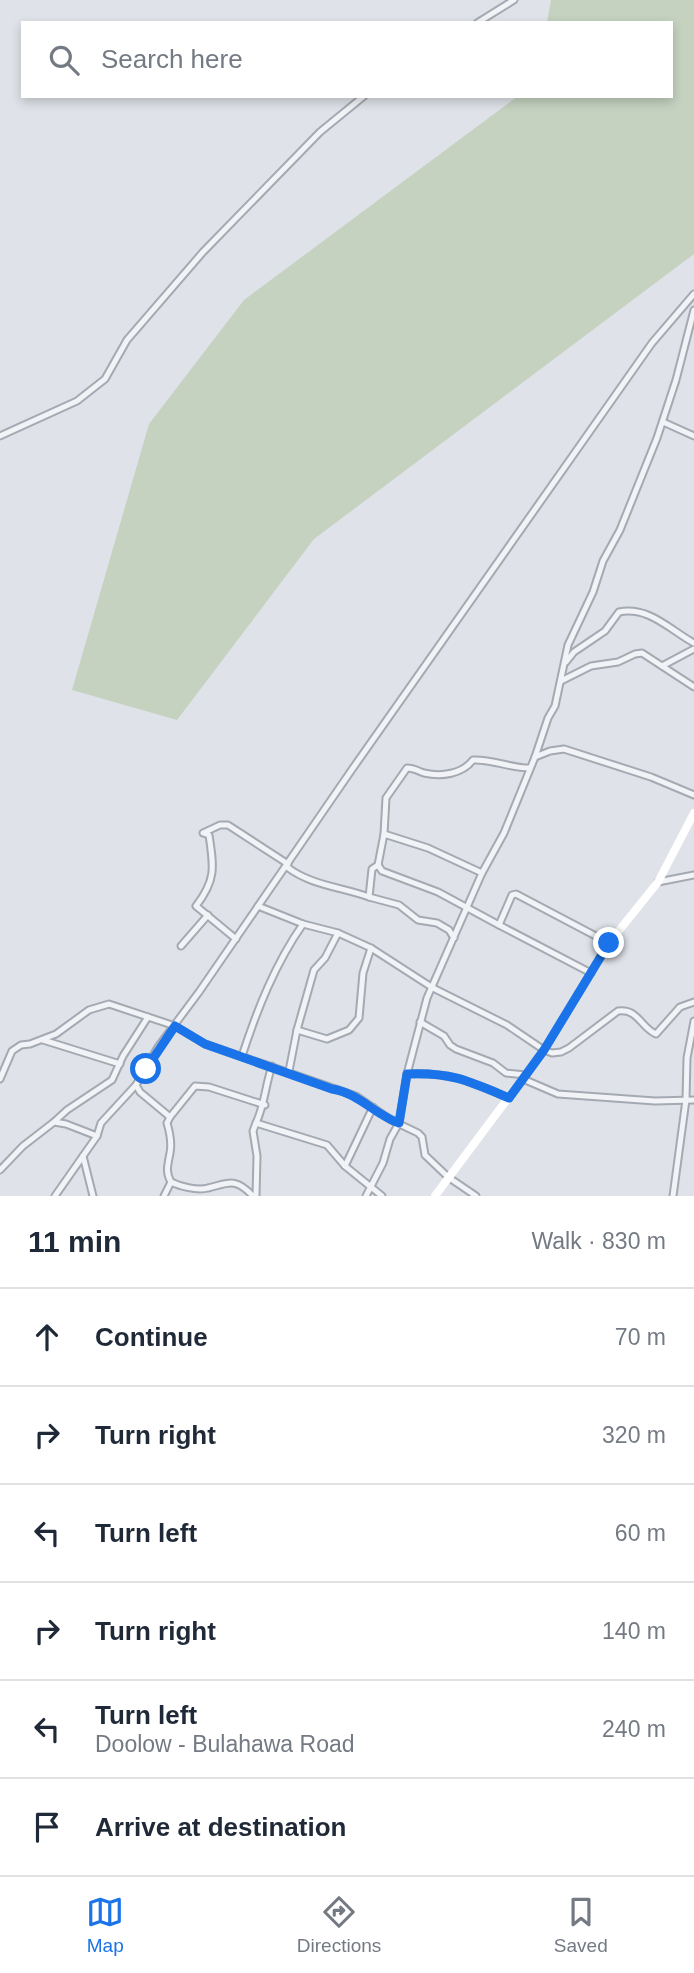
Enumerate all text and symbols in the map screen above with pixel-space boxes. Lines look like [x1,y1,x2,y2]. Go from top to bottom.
search box [21,21,673,98]
icon: search [45,41,83,79]
text: Search here [101,44,243,74]
route end [593,927,624,958]
route start [130,1053,161,1084]
text: 11 min [28,1225,121,1258]
text: Walk · 830 m [531,1228,666,1254]
icon: ahead [28,1318,66,1356]
text: Continue [95,1322,208,1352]
text: 70 m [615,1324,666,1350]
icon: right [28,1416,66,1454]
text: Turn right [95,1420,216,1450]
text: 320 m [602,1422,666,1448]
icon: left [28,1514,66,1552]
text: Turn left [95,1518,197,1548]
text: 60 m [615,1520,666,1546]
icon: right [28,1612,66,1650]
text: Turn right [95,1616,216,1646]
text: 140 m [602,1618,666,1644]
text: Turn left [95,1700,197,1730]
icon: left [28,1710,66,1748]
text: 240 m [602,1716,666,1742]
text: Doolow - Bulahawa Road [95,1731,355,1757]
icon: arrive [28,1808,66,1846]
text: Arrive at destination [95,1812,346,1842]
tab: Map [86,1893,124,1957]
tab: Directions [297,1893,381,1957]
tab: Saved [554,1893,608,1957]

